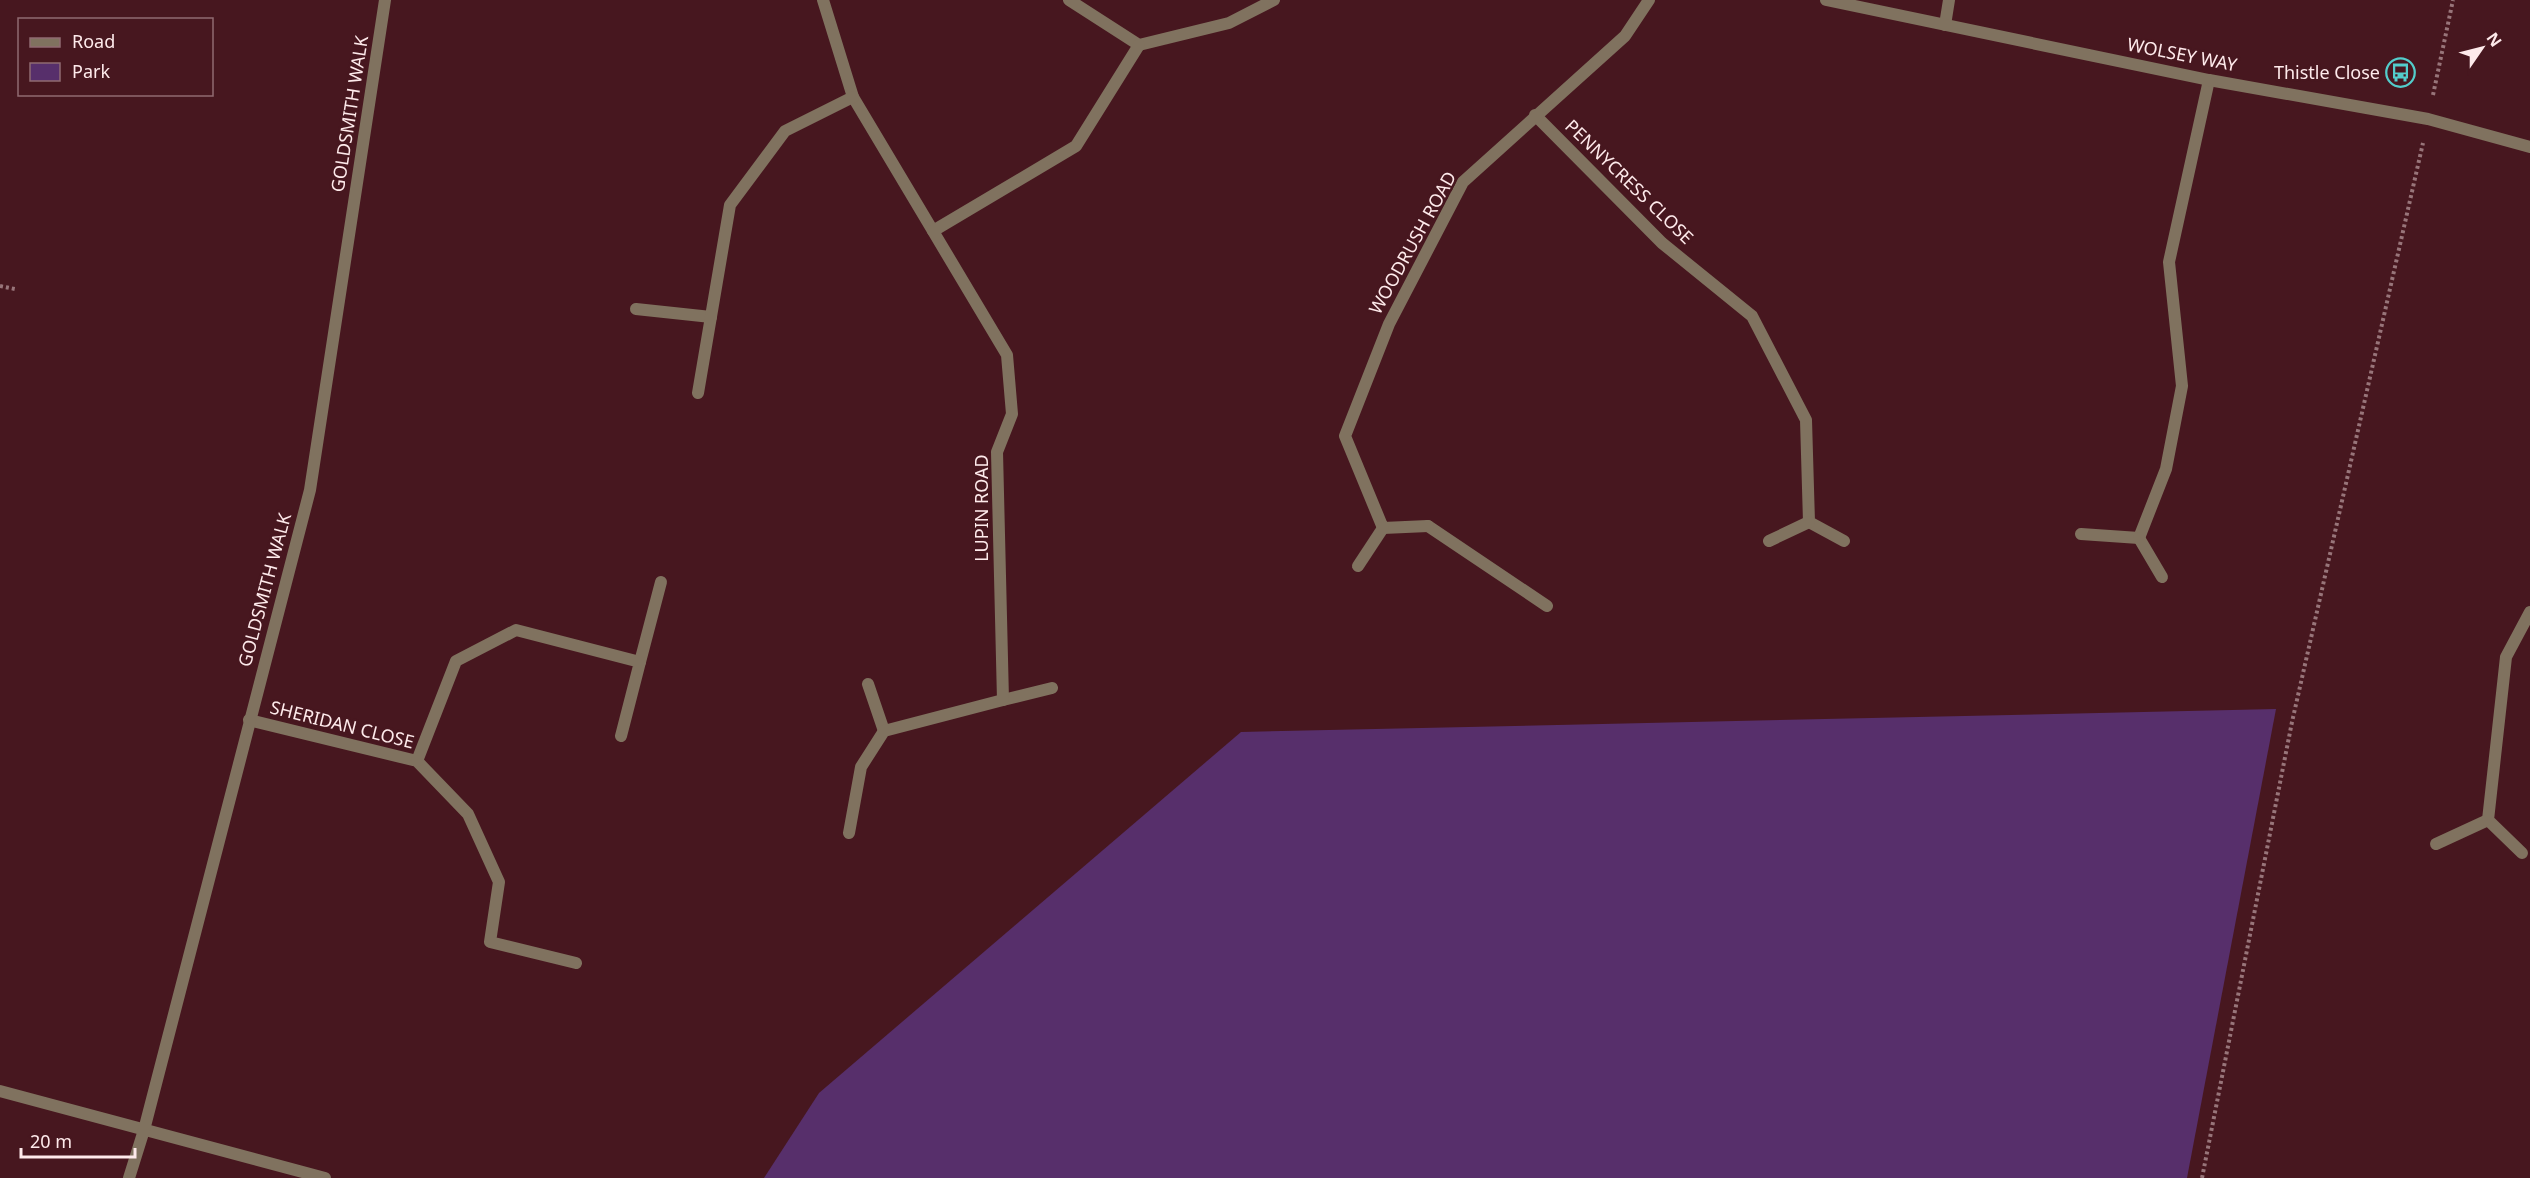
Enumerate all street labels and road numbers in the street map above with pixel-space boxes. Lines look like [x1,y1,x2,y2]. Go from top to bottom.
street label: WOLSEY WAY [2125,32,2240,77]
street label: GOLDSMITH WALK [325,33,373,194]
street label: PENNYCRESS CLOSE [1560,114,1699,249]
street label: WOODRUSH ROAD [1363,167,1461,318]
street label: LUPIN ROAD [969,454,993,562]
street label: GOLDSMITH WALK [232,509,296,669]
street label: SHERIDAN CLOSE [268,695,417,754]

